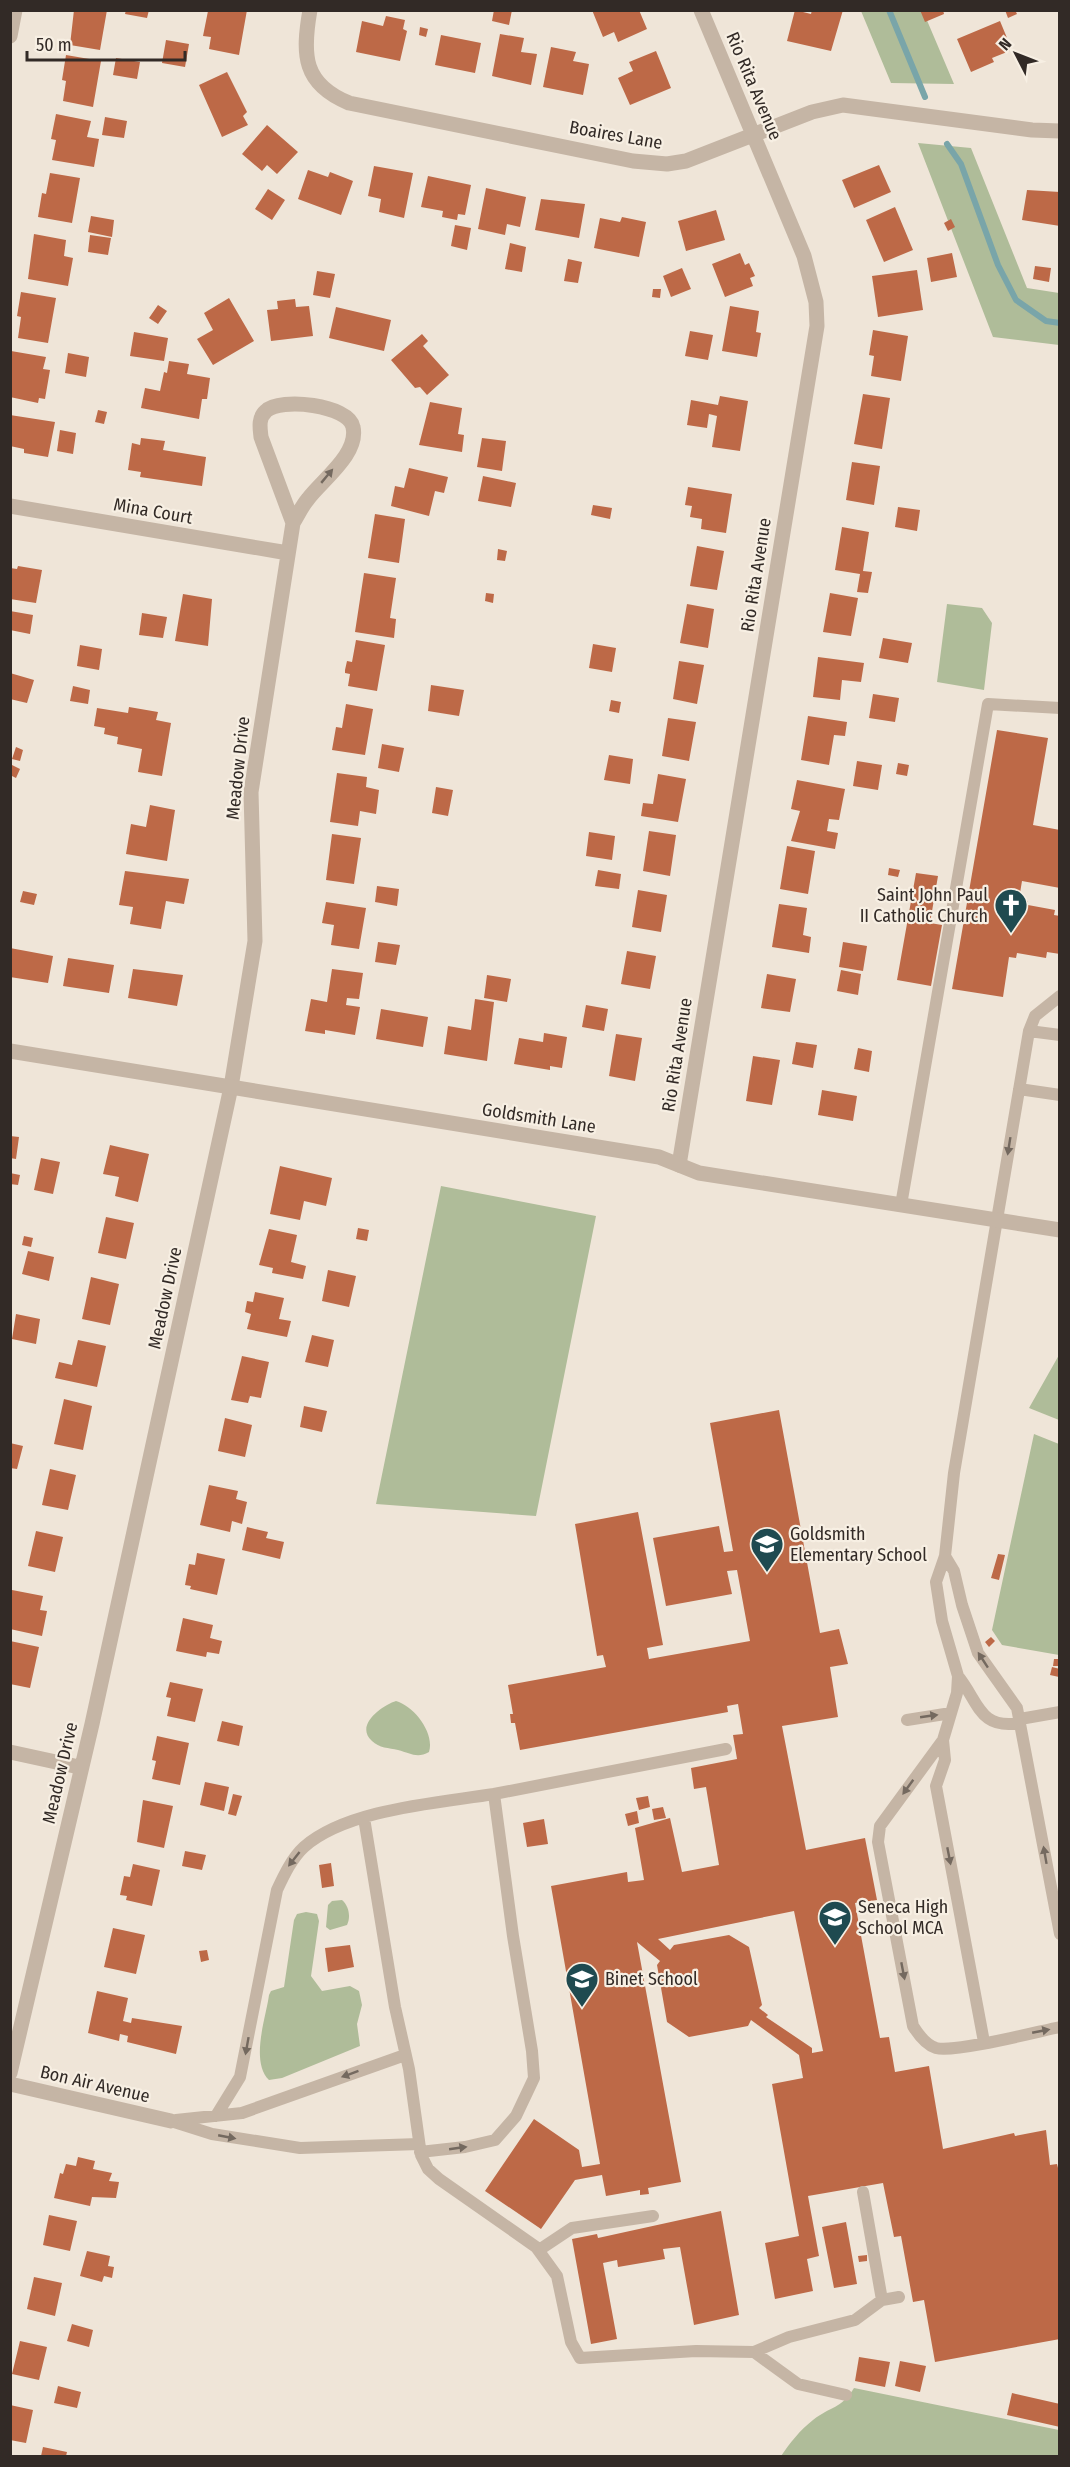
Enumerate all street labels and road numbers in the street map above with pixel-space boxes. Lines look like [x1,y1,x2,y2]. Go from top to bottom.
street label: Rio Rita Avenue [721,29,787,143]
street label: Boaires Lane [568,116,664,154]
street label: Mina Court [112,493,194,529]
street label: Rio Rita Avenue [736,516,776,634]
street label: Meadow Drive [222,715,254,821]
street label: Rio Rita Avenue [657,996,697,1114]
street label: Goldsmith Lane [481,1098,598,1138]
street label: Meadow Drive [143,1245,187,1351]
street label: Meadow Drive [38,1720,82,1826]
street label: Bon Air Avenue [38,2061,152,2107]

